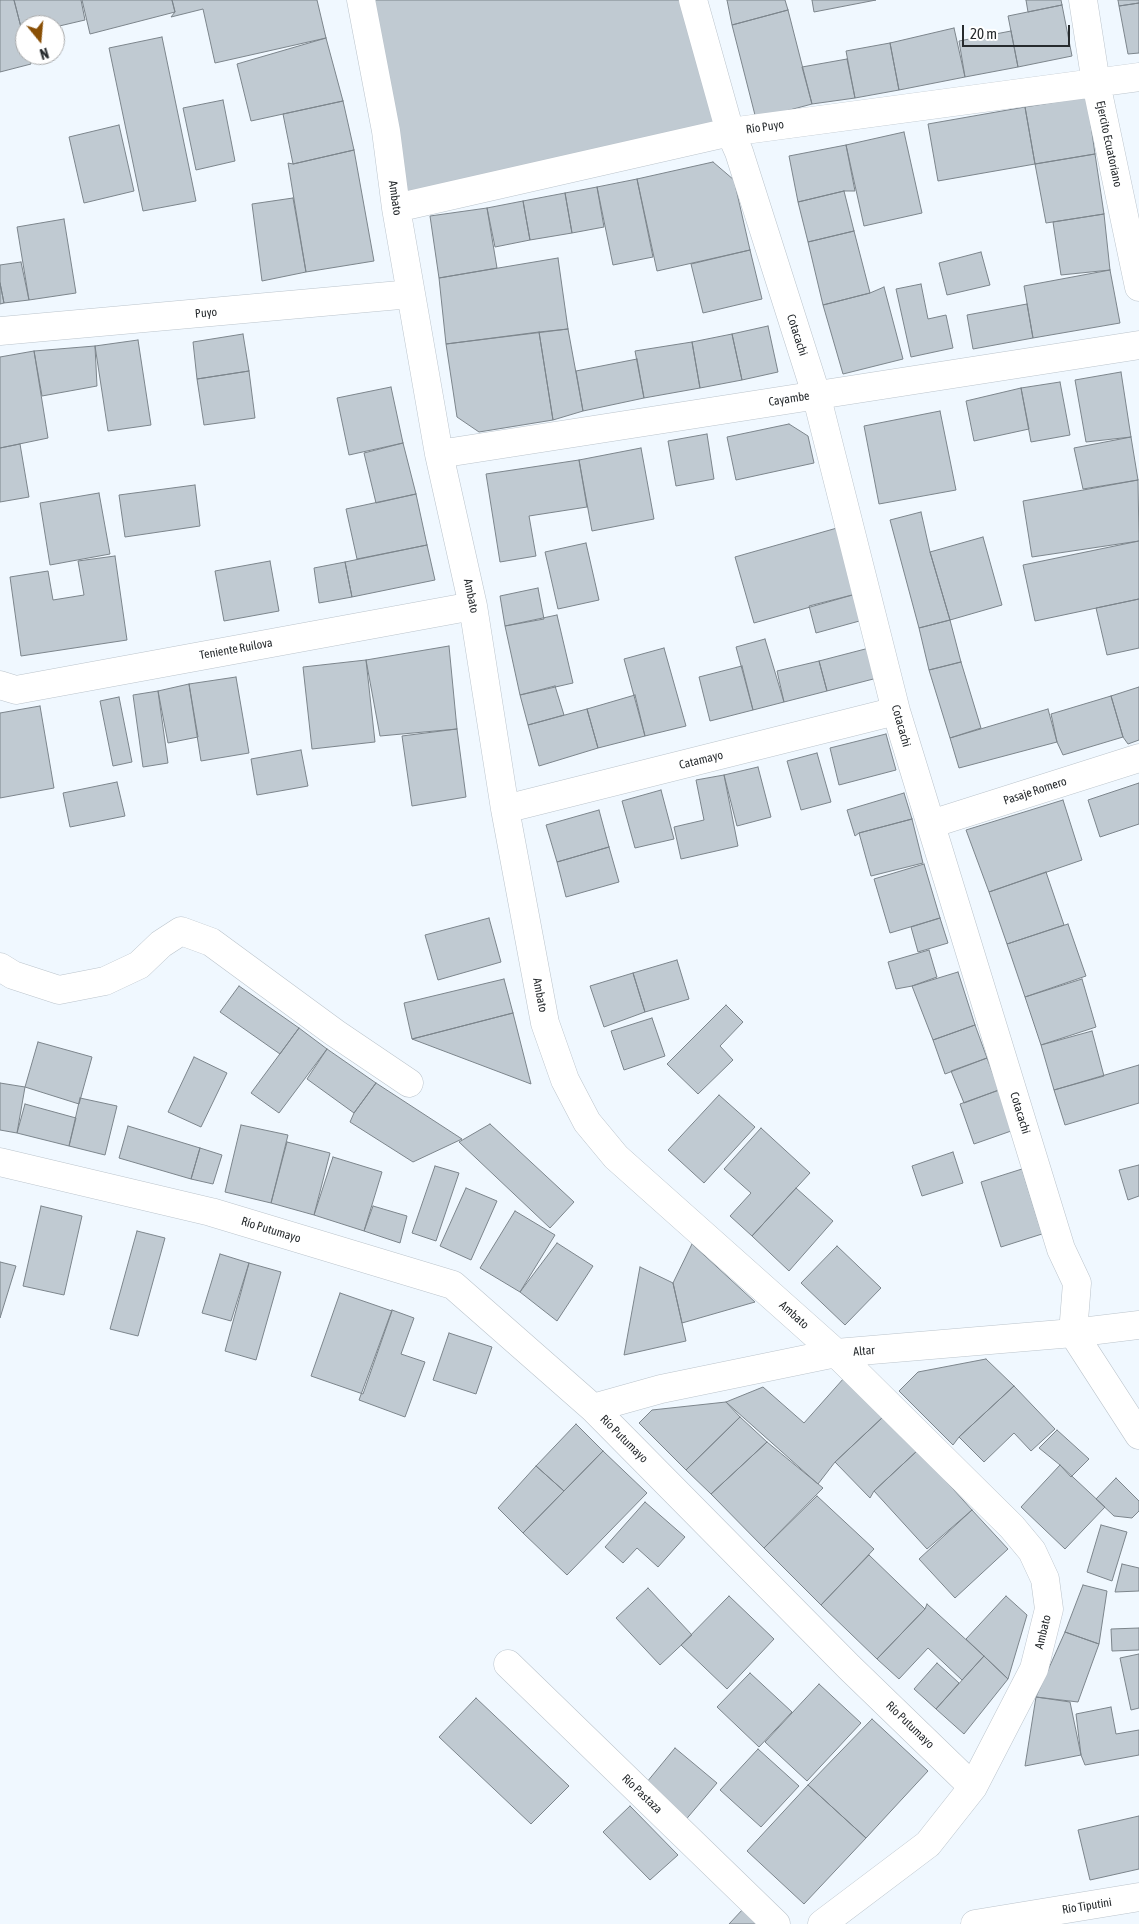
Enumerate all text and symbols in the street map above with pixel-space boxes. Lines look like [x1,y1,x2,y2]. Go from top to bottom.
north arrow [15,15,65,65]
scale bar [964,15,1072,47]
text: 20 m [970,25,997,42]
text: N [38,45,50,62]
street label: Ejercito Ecuatoriano [1093,100,1125,188]
street label: Río Puyo [745,117,785,137]
street label: Ambato [385,180,405,216]
street label: Puyo [194,305,218,321]
street label: Cotacachi [783,312,811,358]
street label: Cayambe [768,389,810,409]
street label: Ambato [460,578,482,614]
street label: Teniente Ruilova [198,636,274,662]
street label: Cotacachi [888,703,914,749]
street label: Catamayo [678,748,724,772]
street label: Pasaje Romero [1001,774,1069,808]
street label: Ambato [530,977,550,1013]
street label: Cotacachi [1007,1090,1033,1136]
street label: Río Putumayo [239,1214,303,1246]
street label: Ambato [776,1298,812,1332]
street label: Altar [853,1343,875,1359]
street label: Río Putumayo [597,1412,651,1466]
street label: Ambato [1032,1613,1054,1651]
street label: Río Putumayo [883,1698,937,1752]
street label: Río Pastaza [619,1771,665,1817]
street label: Río Tiputini [1061,1895,1113,1917]

